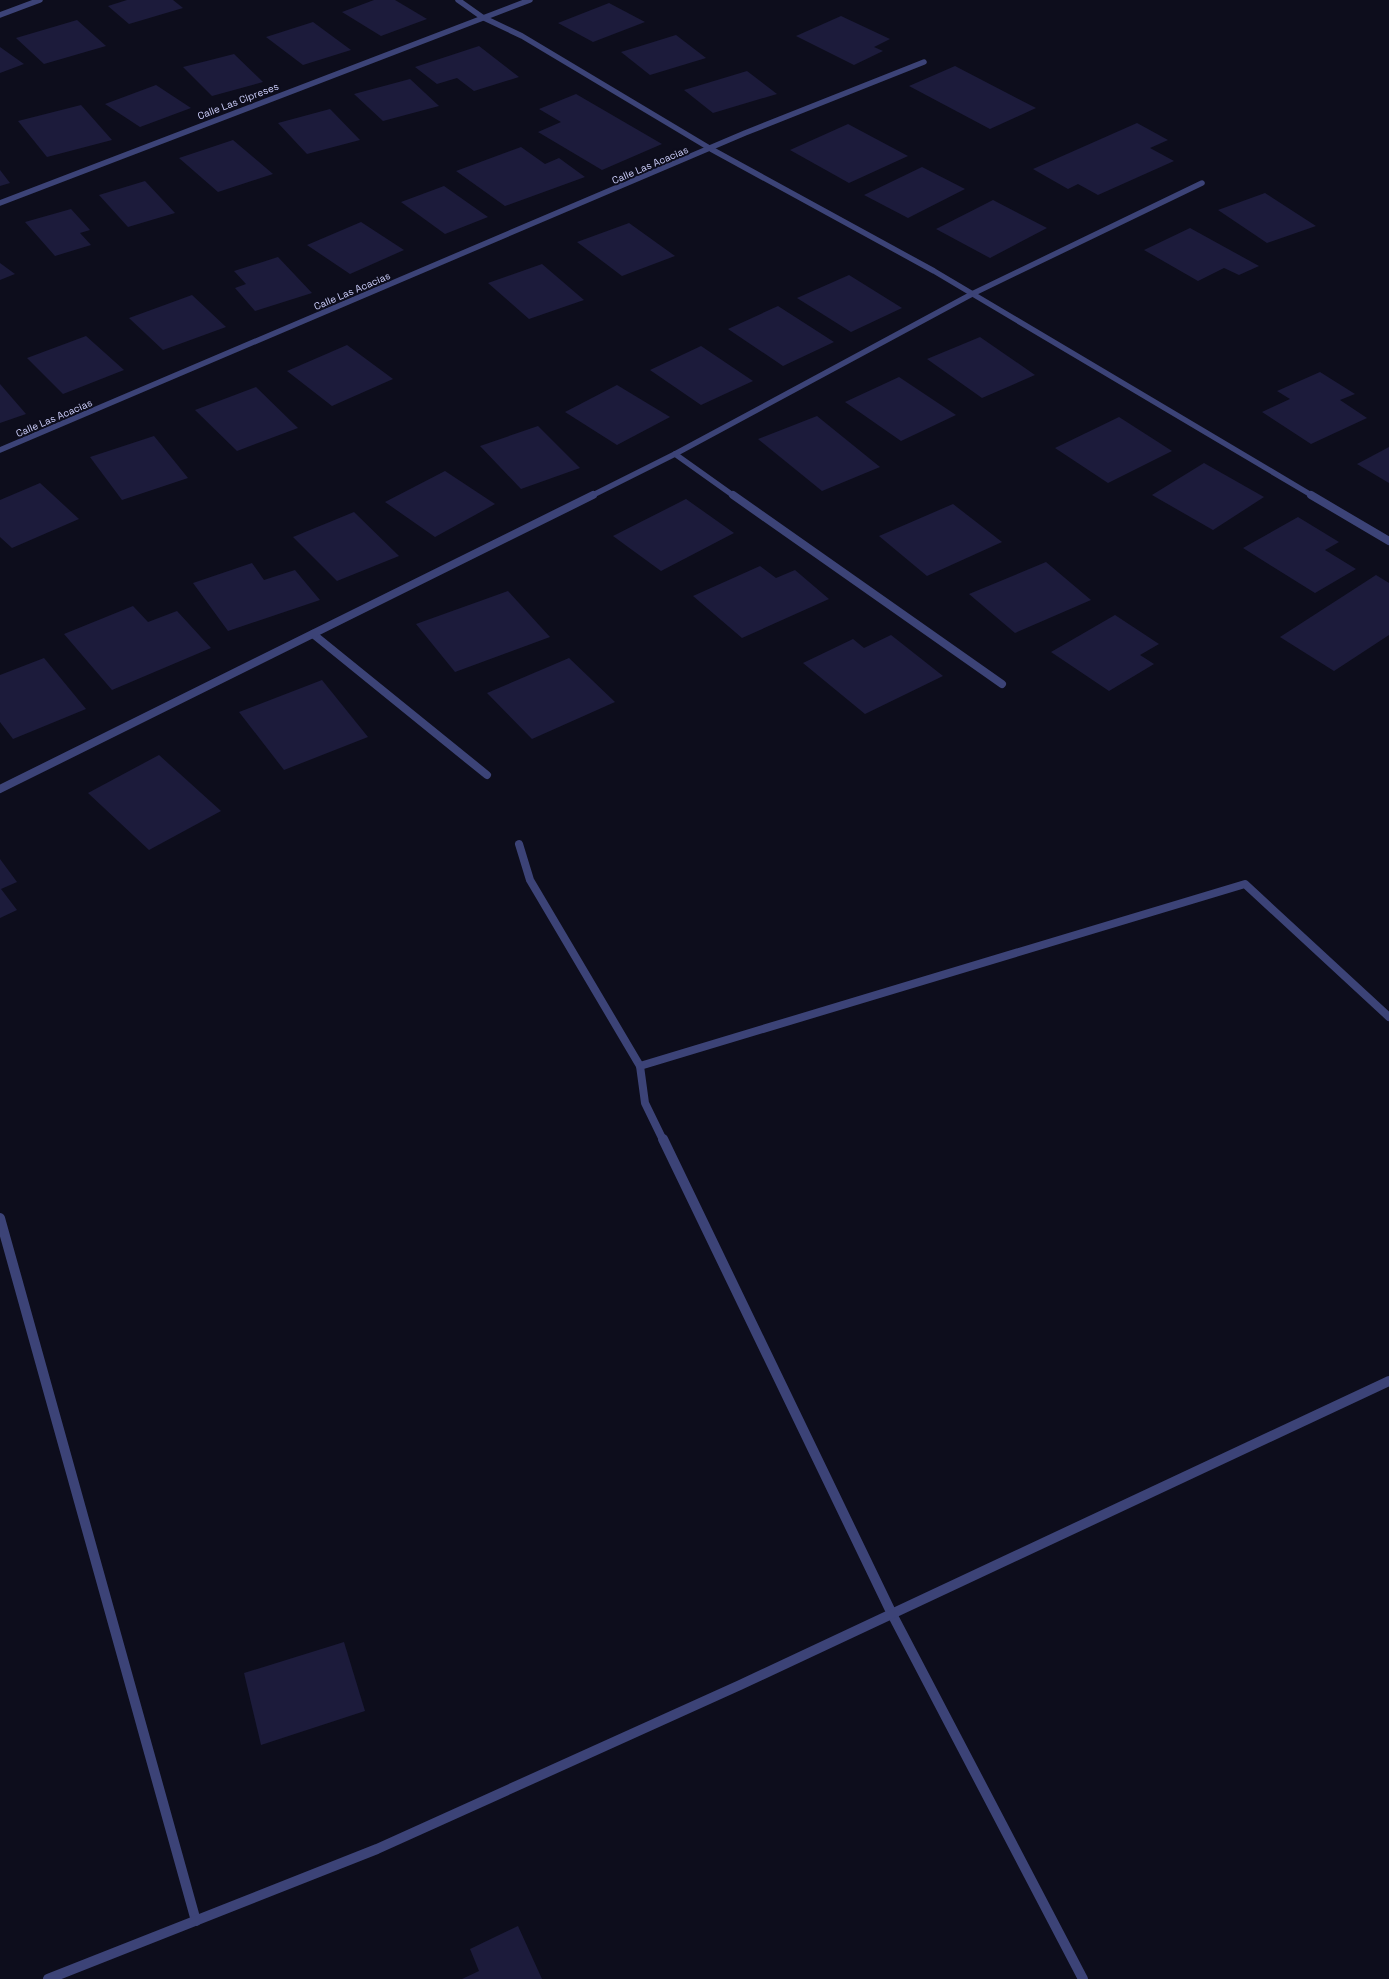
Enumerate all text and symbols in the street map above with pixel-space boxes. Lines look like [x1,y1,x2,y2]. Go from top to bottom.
street label: Calle Las Cipreses [196,80,280,122]
street label: Calle Las Acacias [610,143,690,187]
street label: Calle Las Acacias [312,269,392,313]
street label: Calle Las Acacias [14,396,94,440]

